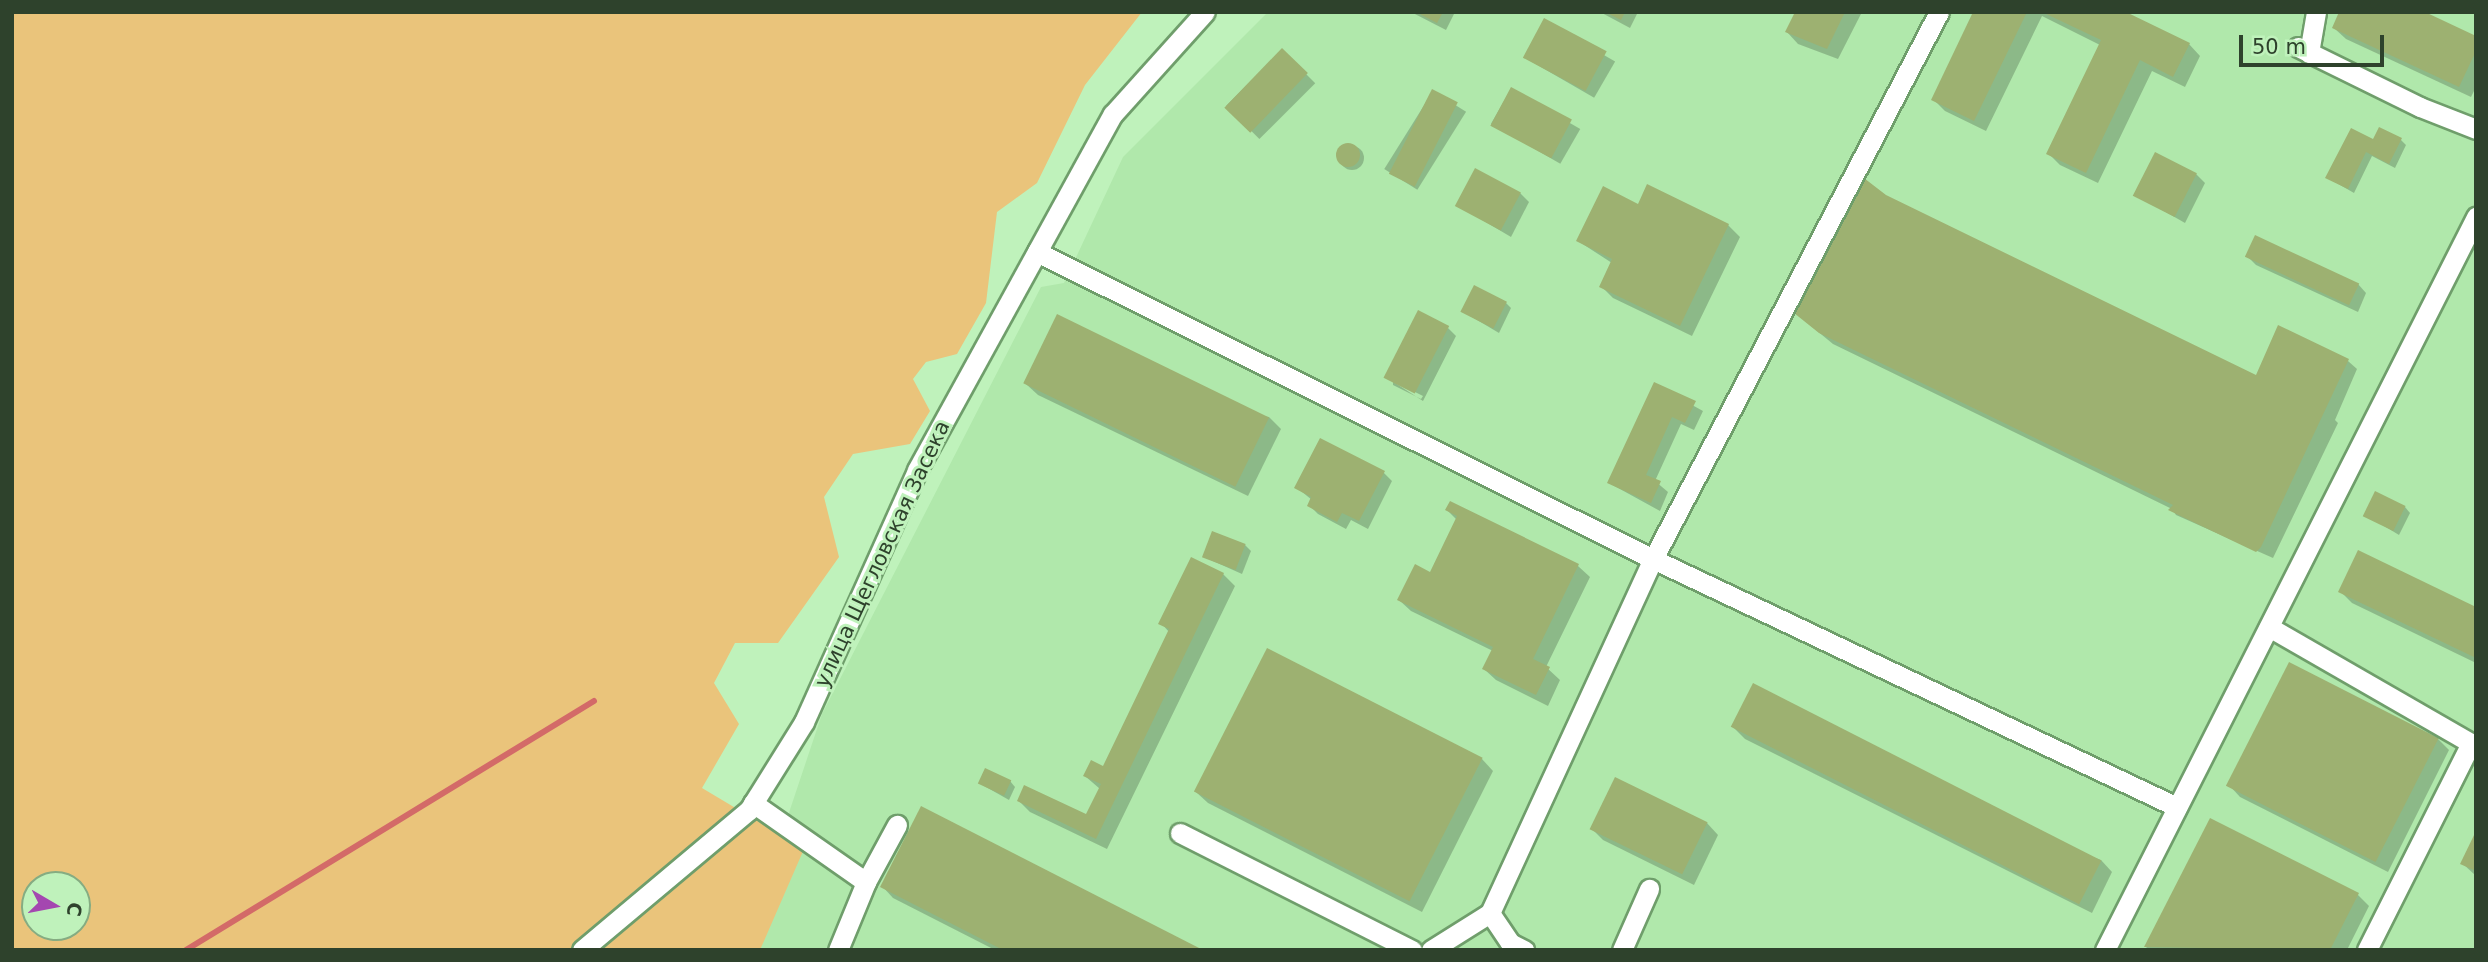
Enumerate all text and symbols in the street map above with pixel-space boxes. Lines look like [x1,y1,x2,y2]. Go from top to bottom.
scale bar [2243,21,2388,65]
text: 50 m [2252,35,2306,59]
street label: улица Щегловская Засека [809,417,955,691]
north arrow [21,871,91,941]
text: С [63,901,87,918]

